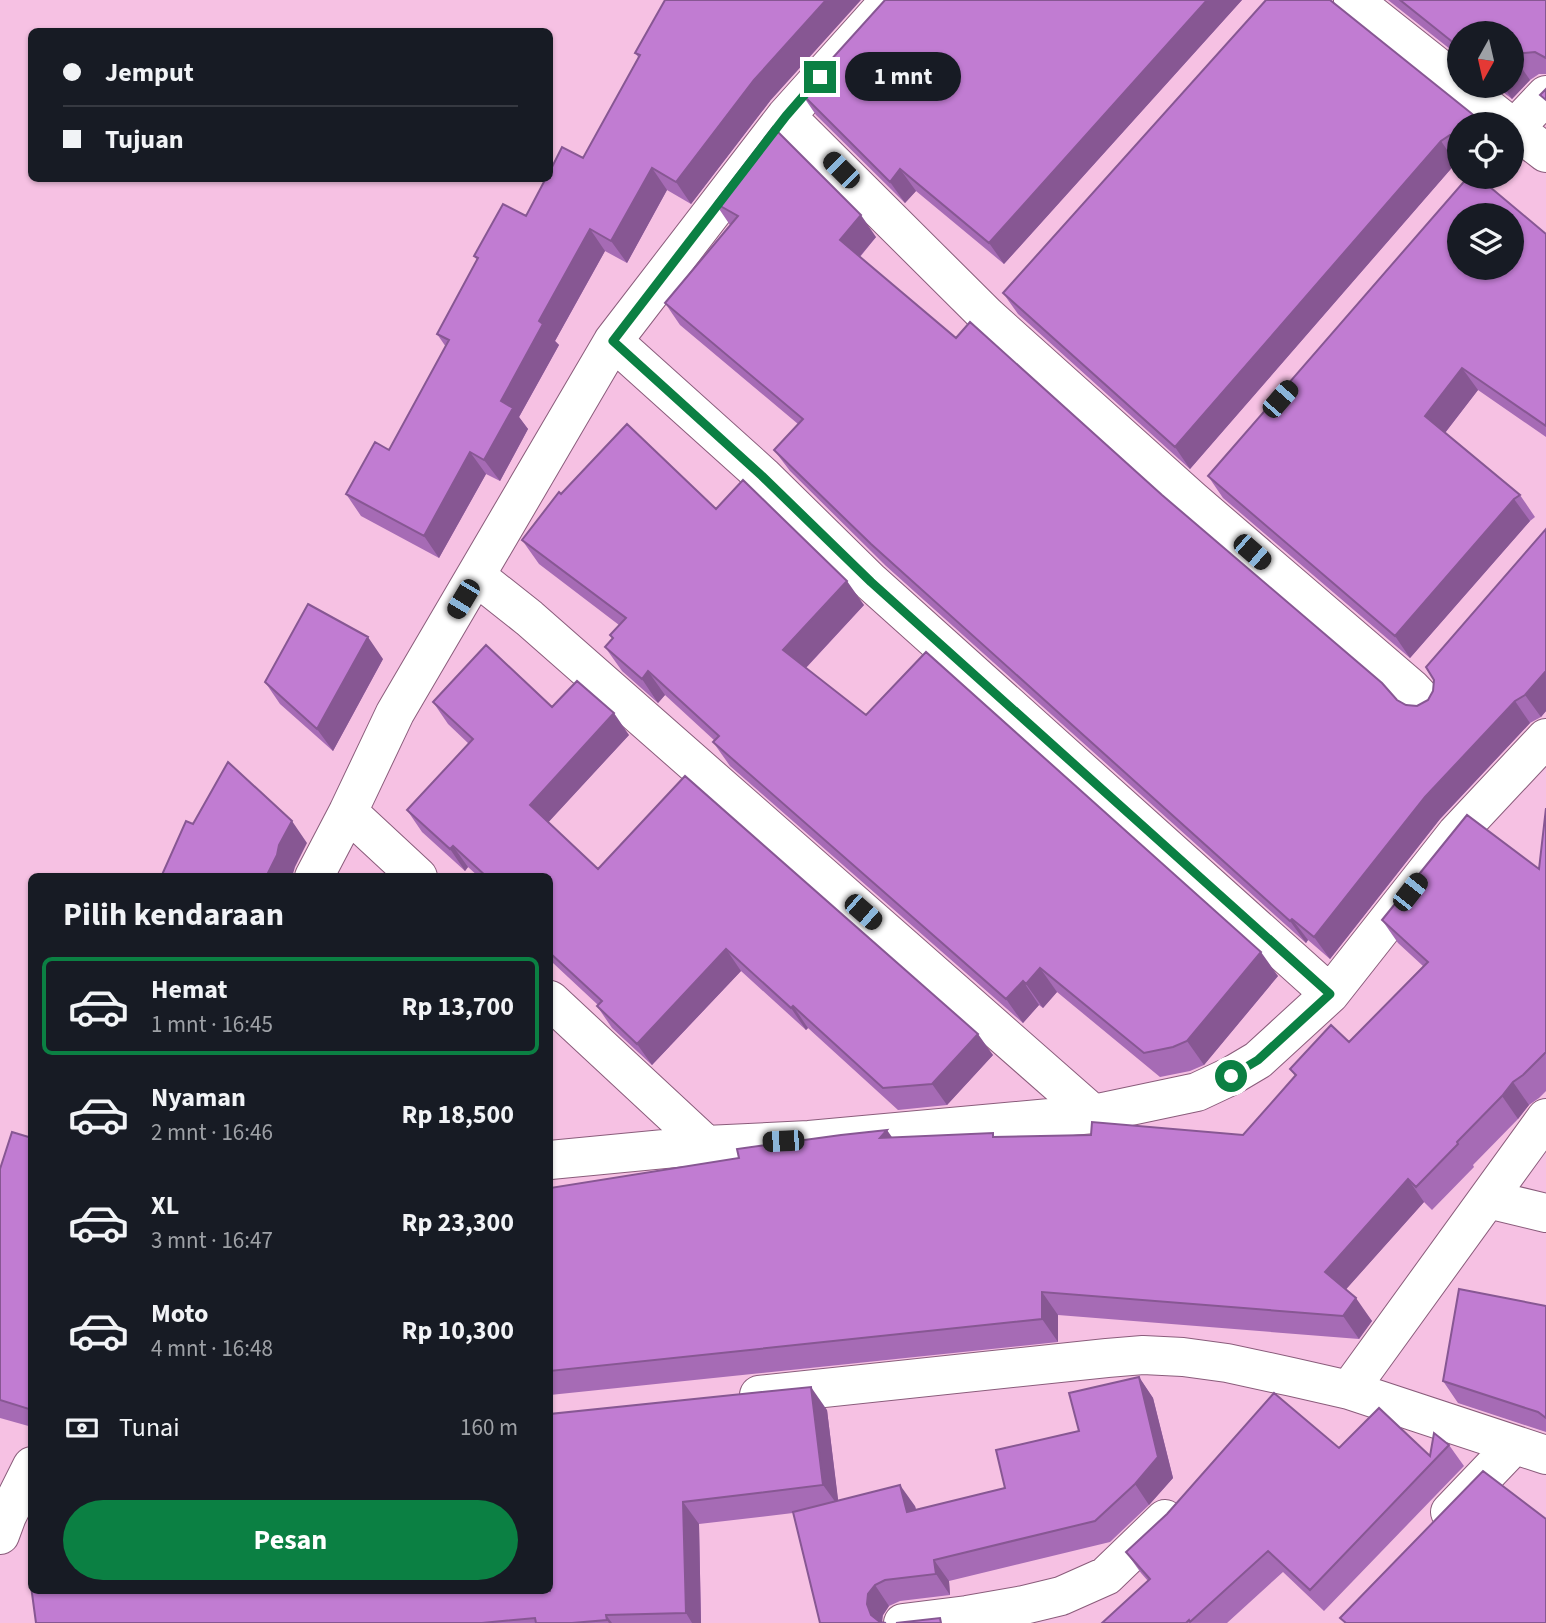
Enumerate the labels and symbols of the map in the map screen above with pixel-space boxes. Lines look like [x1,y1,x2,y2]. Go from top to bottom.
north arrow [1447,21,1524,98]
callout: 1 mnt [844,52,960,102]
route end [804,61,836,93]
car [819,148,864,192]
car [1259,376,1302,422]
car [1230,530,1275,574]
car [444,576,483,622]
car [1389,869,1432,915]
car [841,890,886,934]
route start [1215,1060,1247,1092]
car [762,1129,805,1153]

